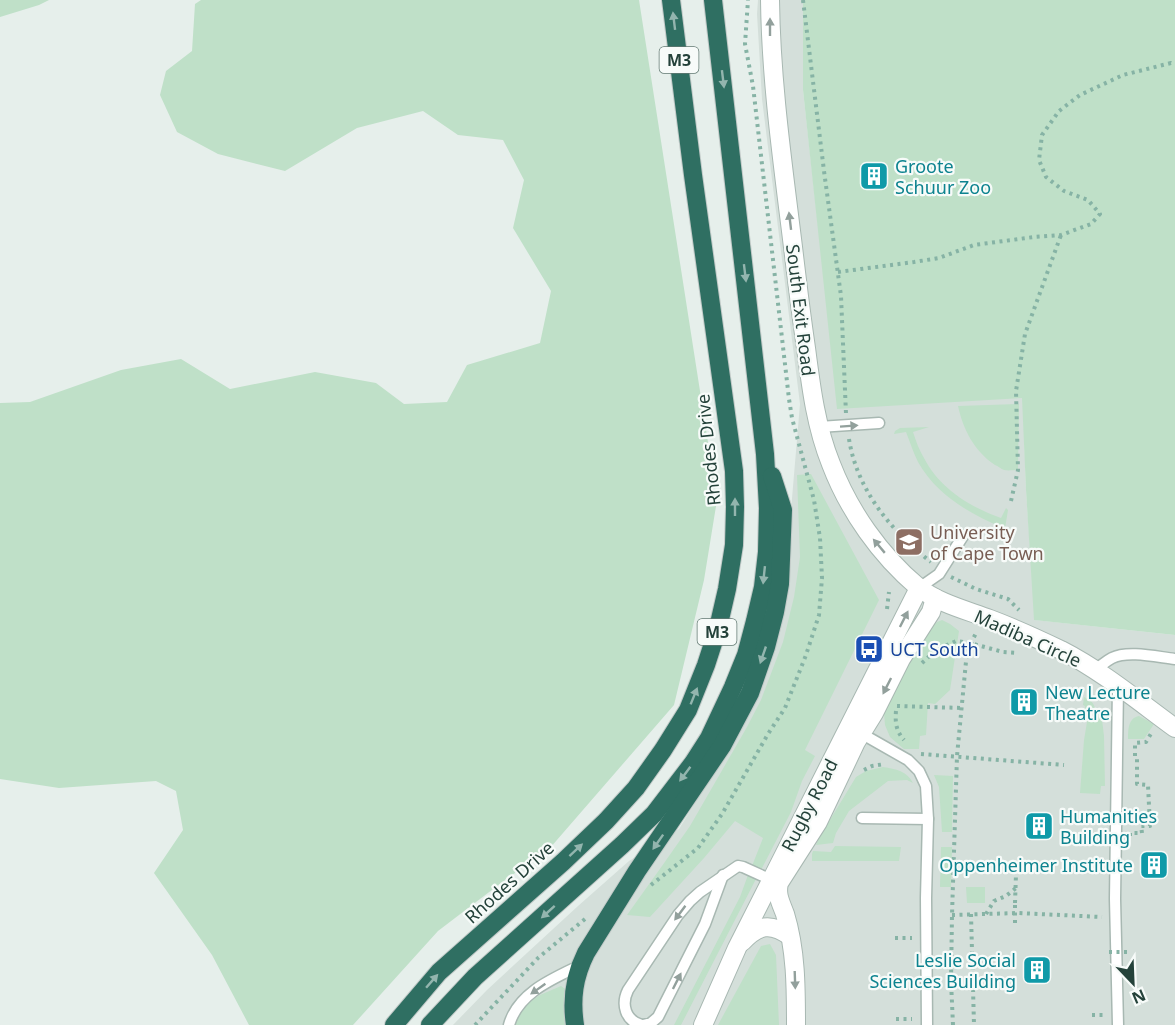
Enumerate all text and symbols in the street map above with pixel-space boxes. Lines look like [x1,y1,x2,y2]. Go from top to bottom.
one-way arrow [669,11,679,30]
one-way arrow [765,18,775,37]
road number: M3 [660,47,698,73]
one-way arrow [718,70,727,89]
place label: Groote Schuur Zoo [895,154,991,199]
building icon: Groote Schuur Zoo [858,160,890,192]
one-way arrow [785,212,795,231]
street label: South Exit Road [781,243,821,377]
one-way arrow [740,263,750,282]
street label: Rhodes Drive [690,393,726,507]
one-way arrow [840,421,859,430]
one-way arrow [730,497,740,516]
place label: University of Cape Town [930,520,1044,565]
school or university icon: University of Cape Town [893,526,925,558]
one-way arrow [872,538,885,554]
one-way arrow [759,566,769,585]
street label: Madiba Circle [971,604,1085,672]
one-way arrow [900,611,909,628]
road number: M3 [698,619,736,645]
bus stop icon: UCT South [853,633,885,665]
place label: UCT South [890,637,979,661]
one-way arrow [758,646,768,664]
one-way arrow [883,677,892,694]
place label: New Lecture Theatre [1045,680,1150,725]
one-way arrow [689,686,699,704]
building icon: New Lecture Theatre [1008,686,1040,718]
street label: Rugby Road [775,754,843,856]
one-way arrow [679,766,691,781]
place label: Humanities Building [1060,804,1157,849]
building icon: Humanities Building [1023,810,1055,842]
one-way arrow [652,833,664,849]
street label: Rhodes Drive [459,836,559,928]
one-way arrow [569,843,583,857]
building icon: Oppenheimer Institute [1138,849,1170,881]
place label: Oppenheimer Institute [939,853,1133,877]
one-way arrow [541,905,556,918]
one-way arrow [674,906,686,921]
place label: Leslie Social Sciences Building [869,948,1016,993]
north arrow [1103,953,1163,1013]
building icon: Leslie Social Sciences Building [1021,954,1053,986]
one-way arrow [791,971,800,990]
one-way arrow [672,972,681,989]
one-way arrow [425,973,439,988]
one-way arrow [530,983,546,995]
text: N [1129,984,1149,1009]

